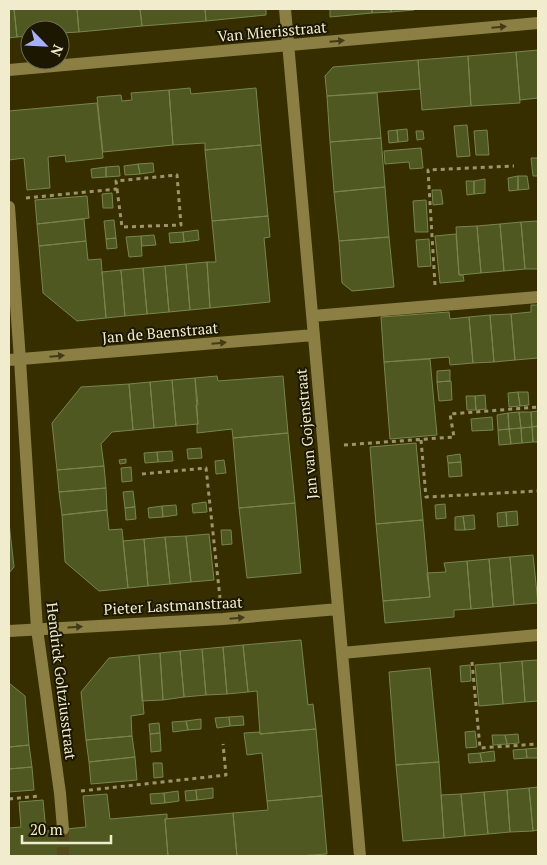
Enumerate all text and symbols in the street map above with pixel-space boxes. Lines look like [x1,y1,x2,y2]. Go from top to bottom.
street label: Van Mierisstraat [217,16,328,46]
north arrow [20,20,70,70]
one-way arrow [491,22,507,30]
one-way arrow [329,37,345,45]
text: N [46,42,68,60]
street label: Jan de Baenstraat [101,317,219,347]
one-way arrow [212,339,228,347]
one-way arrow [50,352,66,360]
street label: Jan van Gojenstraat [290,367,322,500]
street label: Pieter Lastmanstraat [103,591,244,619]
street label: Hendrick Goltziusstraat [42,601,82,761]
one-way arrow [229,614,245,622]
one-way arrow [67,622,83,630]
scale bar [22,812,111,844]
text: 20 m [30,819,63,839]

